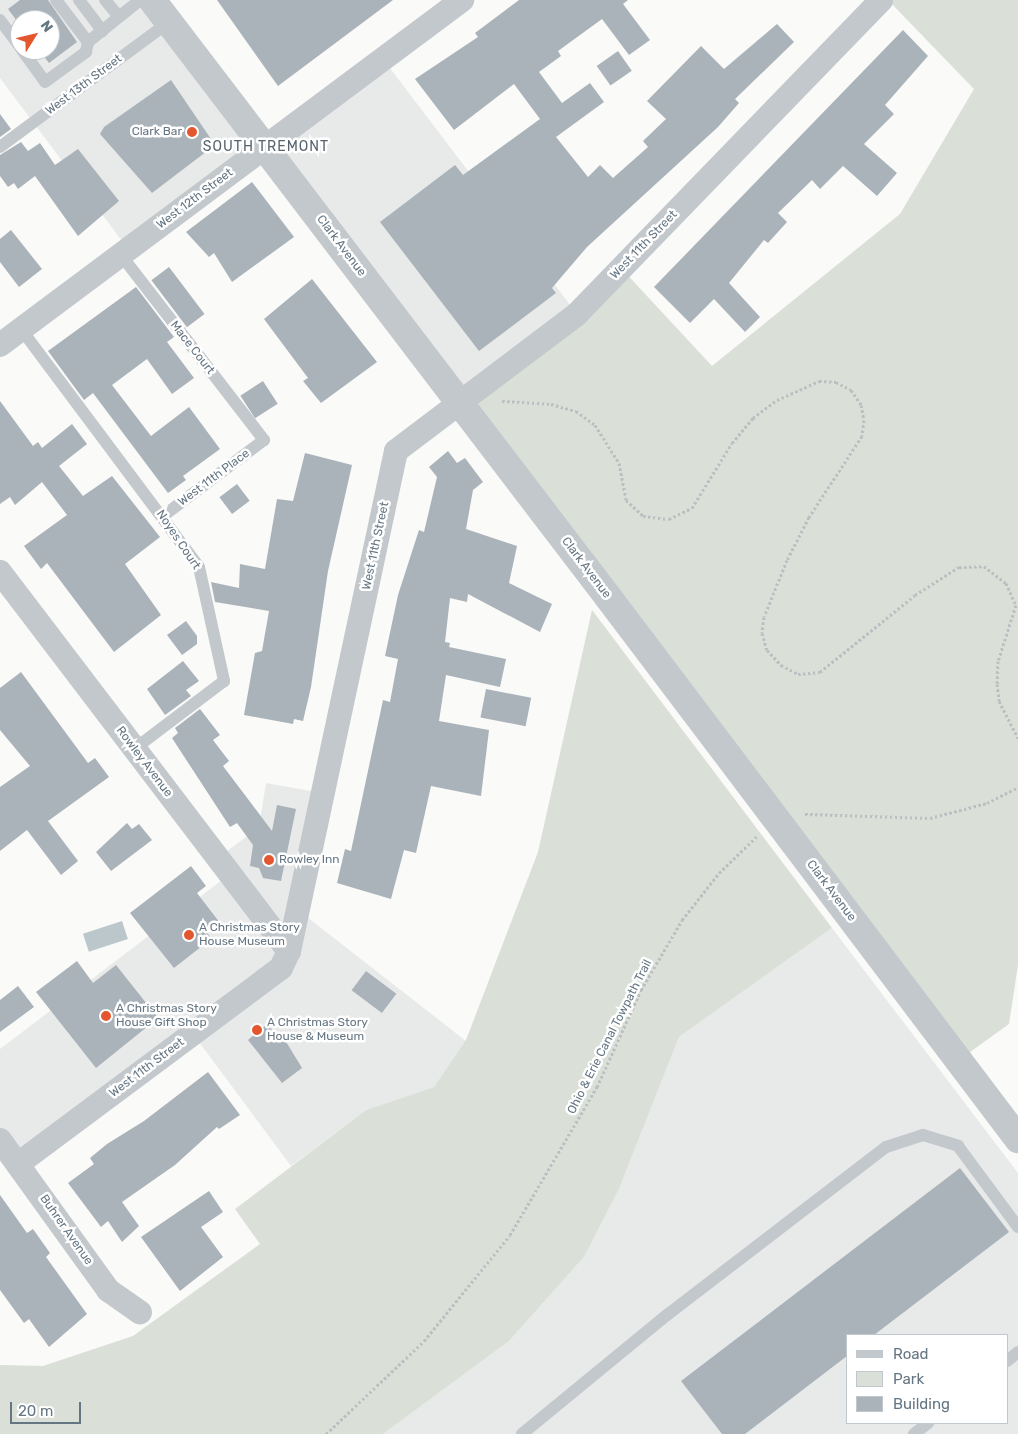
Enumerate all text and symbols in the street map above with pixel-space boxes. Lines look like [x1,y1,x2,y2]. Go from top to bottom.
north arrow [10,10,60,60]
text: N [37,17,57,36]
street label: West 13th Street [43,52,125,118]
place label: Clark Bar [132,125,182,139]
marker: Clark Bar [186,126,198,138]
district label: SOUTH TREMONT [201,139,331,155]
street label: West 12th Street [154,166,236,232]
street label: West 11th Street [608,208,680,282]
street label: Clark Avenue [313,212,369,280]
street label: Mace Court [167,318,217,378]
street label: West 11th Place [175,446,253,510]
street label: West 11th Street [360,501,392,591]
street label: Noyes Court [153,508,203,572]
street label: Clark Avenue [558,534,614,602]
street label: Rowley Avenue [113,724,175,800]
place label: Rowley Inn [279,853,340,867]
marker: Rowley Inn [263,854,275,866]
street label: Clark Avenue [803,857,859,925]
place label: A Christmas Story House Museum [199,921,300,949]
marker: A Christmas Story House Museum [183,929,195,941]
street label: Ohio & Erie Canal Towpath Trail [565,957,655,1117]
place label: A Christmas Story House Gift Shop [116,1002,217,1030]
marker: A Christmas Story House Gift Shop [100,1010,112,1022]
place label: A Christmas Story House & Museum [267,1016,368,1044]
marker: A Christmas Story House & Museum [251,1024,263,1036]
street label: West 11th Street [107,1035,187,1101]
street label: Buhrer Avenue [36,1192,96,1268]
legend [846,1334,1008,1424]
text: Road [893,1345,929,1363]
text: Park [893,1370,924,1388]
scale bar [12,1392,84,1424]
text: Building [893,1395,950,1413]
text: 20 m [18,1402,53,1420]

